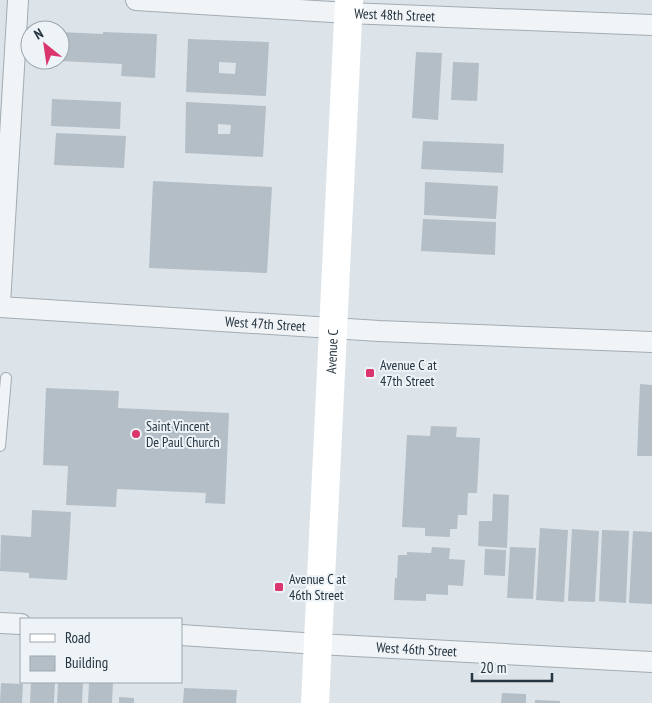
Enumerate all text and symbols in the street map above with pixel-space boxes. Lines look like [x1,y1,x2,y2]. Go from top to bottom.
street label: West 48th Street [354,4,435,25]
north arrow [20,20,70,70]
text: N [31,24,46,43]
street label: West 47th Street [225,312,307,335]
street label: Avenue C [322,328,342,374]
place label: Avenue C at 47th Street [380,356,437,390]
marker: Avenue C at 47th Street [364,367,376,379]
place label: Saint Vincent De Paul Church [146,417,220,451]
marker: Saint Vincent De Paul Church [130,428,142,440]
place label: Avenue C at 46th Street [289,570,346,604]
marker: Avenue C at 46th Street [273,581,285,593]
legend [20,618,182,683]
text: Road [65,628,91,647]
street label: West 46th Street [376,638,458,660]
scale bar [472,650,552,682]
text: Building [65,653,108,672]
text: 20 m [480,658,506,677]

